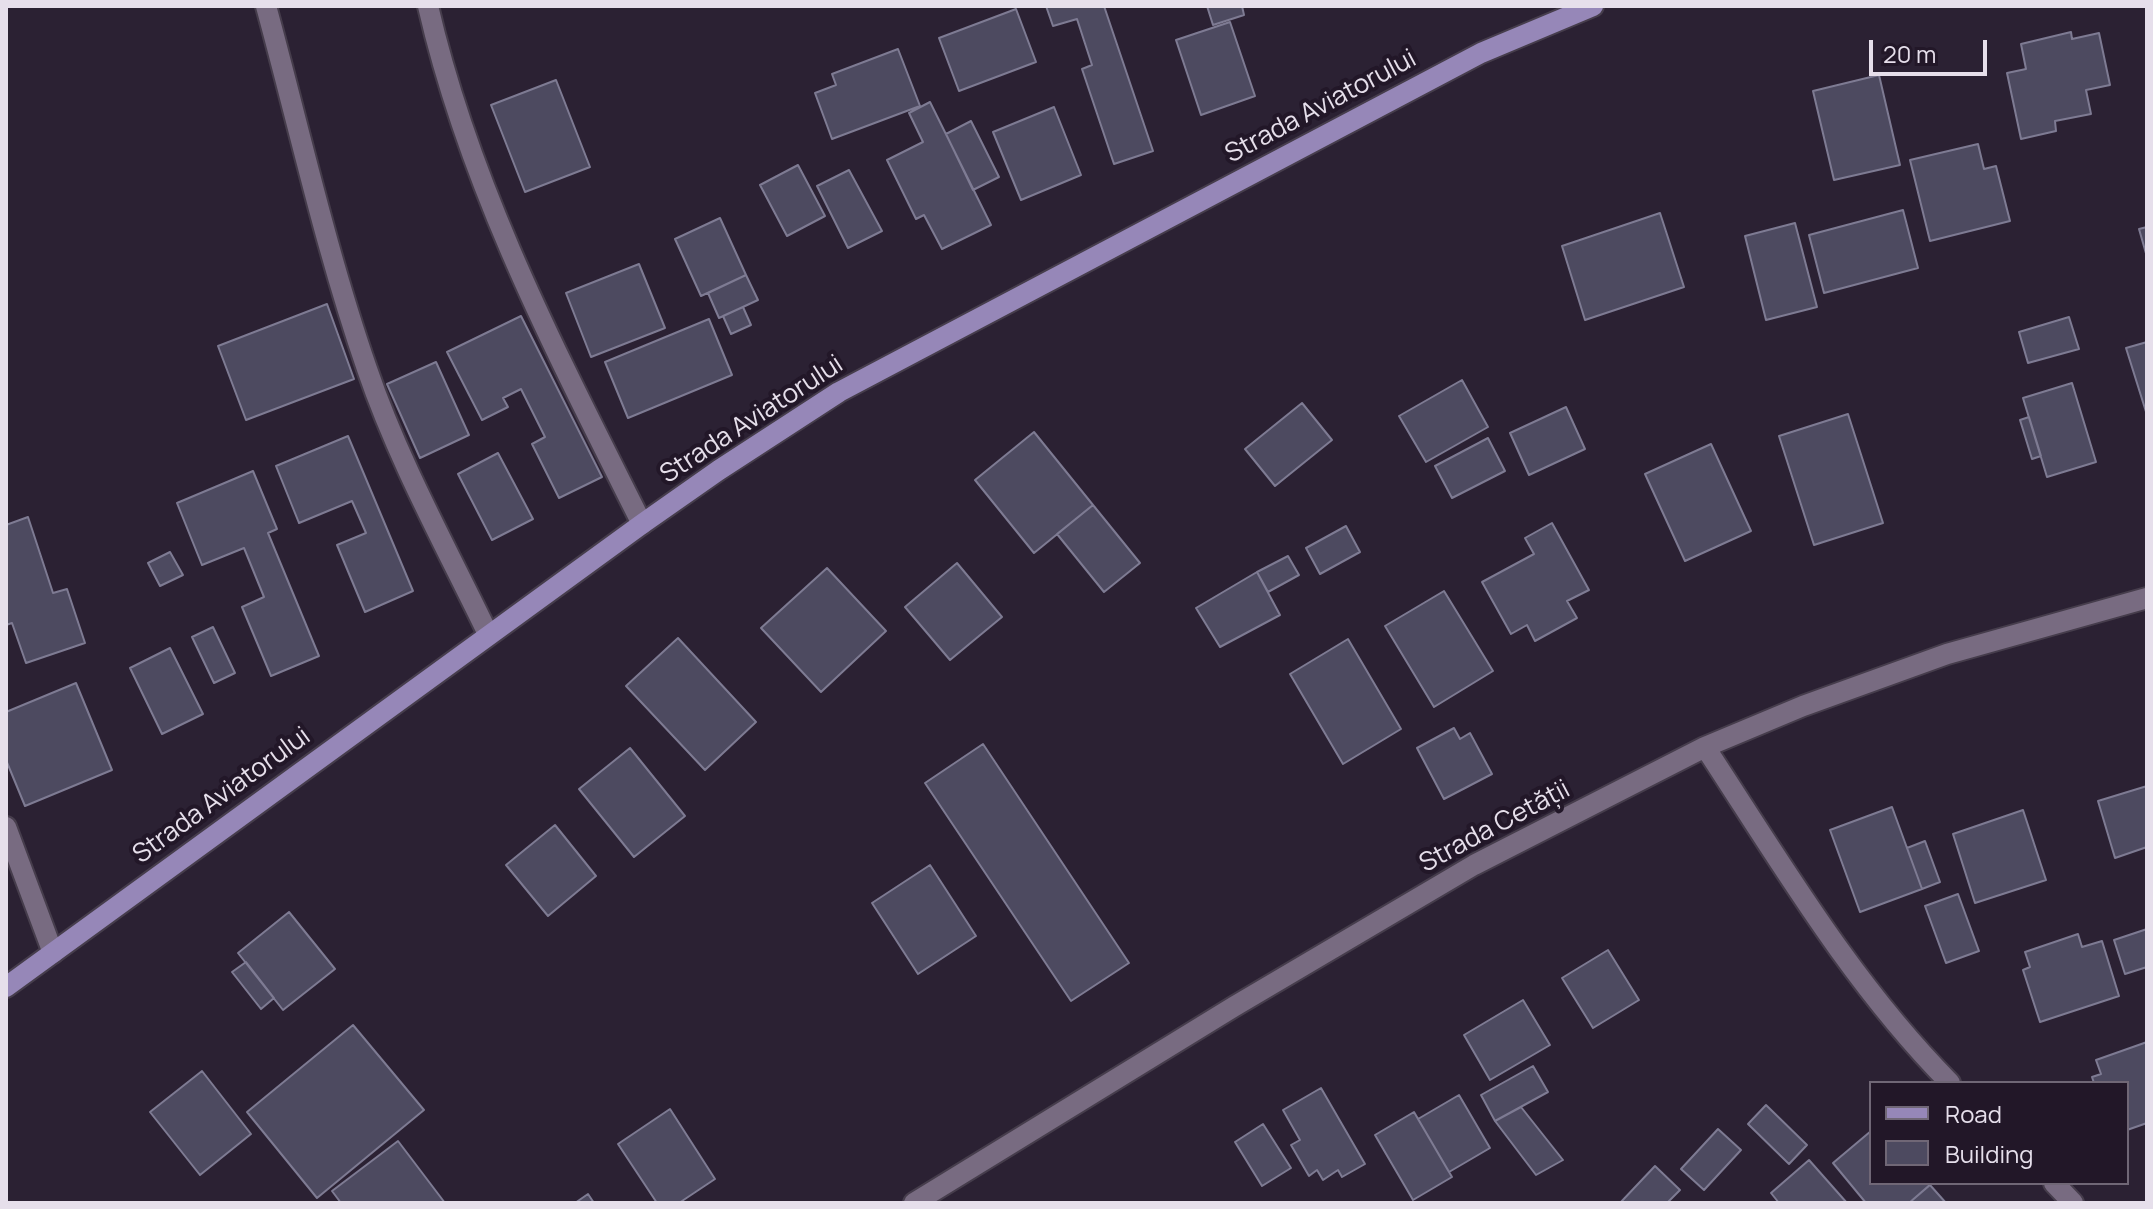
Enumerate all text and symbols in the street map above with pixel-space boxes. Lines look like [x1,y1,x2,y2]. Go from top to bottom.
scale bar [1873,24,1991,74]
text: 20 m [1883,37,1936,70]
street label: Strada Aviatorului [1220,44,1422,170]
street label: Strada Aviatorului [655,349,849,491]
street label: Strada Aviatorului [127,721,317,871]
street label: Strada Cetății [1414,774,1576,880]
legend [1869,1081,2129,1185]
text: Road [1945,1097,2002,1130]
text: Building [1945,1137,2033,1170]

